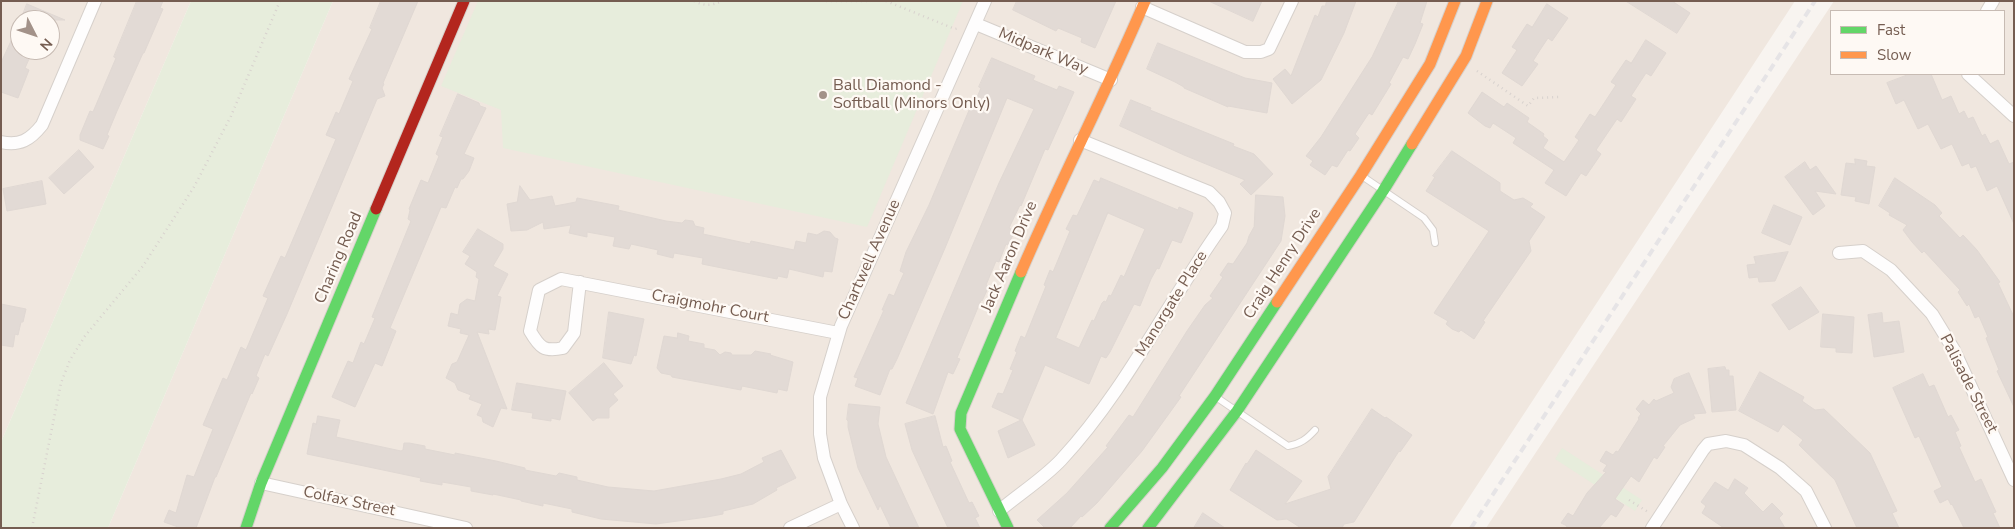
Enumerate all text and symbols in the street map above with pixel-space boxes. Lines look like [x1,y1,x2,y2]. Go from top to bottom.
north arrow [10,10,60,60]
legend [1830,10,2005,75]
text: Fast [1877,20,1905,40]
street label: Midpark Way [995,24,1091,80]
text: N [35,34,57,55]
text: Slow [1877,45,1911,65]
place label: Ball Diamond - Softball (Minors Only) [833,76,991,114]
marker: Ball Diamond - Softball (Minors Only) [817,89,829,101]
street label: Chartwell Avenue [835,197,905,323]
street label: Jack Aaron Drive [978,198,1042,316]
street label: Craig Henry Drive [1240,205,1326,323]
street label: Charing Road [311,209,367,307]
street label: Manorgate Place [1132,248,1212,360]
street label: Craigmohr Court [650,286,770,328]
street label: Palisade Street [1935,331,2001,437]
street label: Colfax Street [301,483,397,521]

